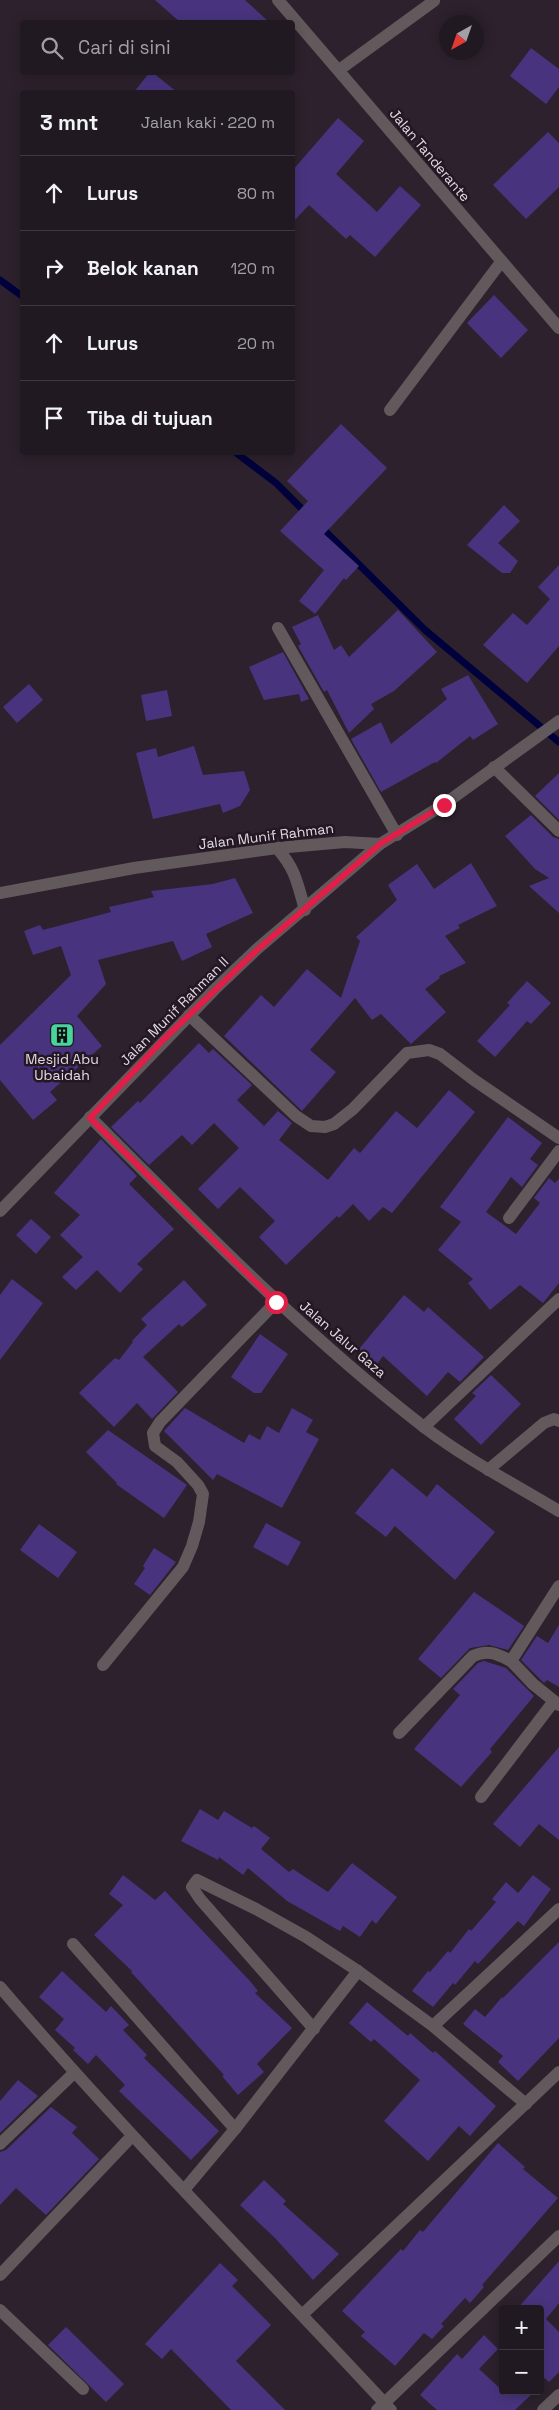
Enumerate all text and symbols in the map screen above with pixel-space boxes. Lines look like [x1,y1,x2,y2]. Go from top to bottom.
north arrow [439,15,484,60]
search box [20,20,295,75]
icon: search [38,34,66,62]
text: Cari di sini [78,35,171,60]
street label: Jalan Tanderante [386,105,474,205]
text: 3 mnt [40,109,98,136]
text: Jalan kaki · 220 m [141,112,275,133]
icon: ahead [40,179,68,207]
text: Lurus [87,181,138,206]
text: 80 m [237,183,275,204]
icon: right [40,254,68,282]
text: Belok kanan [87,256,199,281]
text: 120 m [231,258,275,279]
icon: ahead [40,329,68,357]
text: Lurus [87,331,138,356]
text: 20 m [237,333,275,354]
icon: arrive [40,404,68,432]
text: Tiba di tujuan [87,406,213,431]
route end [433,794,456,817]
street label: Jalan Munif Rahman [197,819,335,853]
street label: Jalan Munif Rahman II [116,953,232,1069]
building icon: Mesjid Abu Ubaidah [49,1022,75,1048]
place label: Mesjid Abu Ubaidah [25,1050,99,1084]
route start [265,1291,288,1314]
street label: Jalan Jalur Gaza [296,1296,390,1382]
map controls [499,2305,544,2395]
button: + [499,2305,544,2350]
button: − [499,2350,544,2395]

